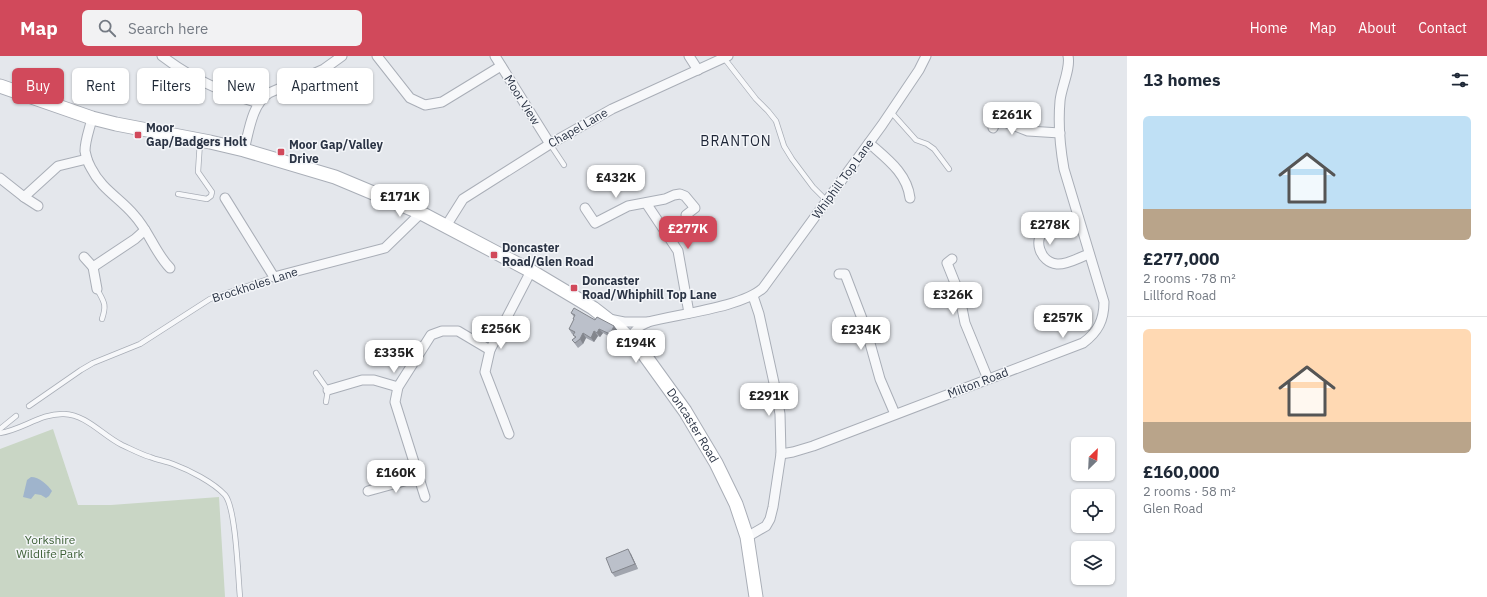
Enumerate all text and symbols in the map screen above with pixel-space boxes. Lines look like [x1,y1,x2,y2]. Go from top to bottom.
search box [82,10,362,46]
text: Map [20,16,58,40]
icon: search [96,17,118,39]
text: Search here [128,19,208,38]
text: Home [1250,19,1287,37]
text: Map [1309,19,1336,37]
text: About [1358,19,1396,37]
text: Contact [1418,19,1467,37]
chip: Buy [12,68,64,104]
chip: Rent [72,68,129,104]
chip: Filters [137,68,205,104]
chip: New [213,68,269,104]
chip: Apartment [277,68,373,104]
text: 13 homes [1143,69,1220,91]
icon: filters [1449,69,1471,91]
street label: Moor View [501,72,544,128]
pin: £261K [984,102,1040,136]
street label: Chapel Lane [545,104,610,151]
text: £261K [992,106,1032,123]
place label: Moor Gap/Badgers Holt [146,120,247,149]
marker: Moor Gap/Badgers Holt [133,130,143,140]
district label: BRANTON [700,132,772,150]
street label: Whiphill Top Lane [809,136,877,222]
place label: Moor Gap/Valley Drive [289,137,383,166]
icon: home [1271,142,1343,214]
marker: Moor Gap/Valley Drive [276,147,286,157]
pin: £432K [588,165,644,199]
text: £432K [596,169,636,186]
pin: £171K [372,184,428,218]
text: £171K [380,188,420,205]
pin: £278K [1022,212,1078,246]
pin: £277K [660,216,716,250]
text: £278K [1030,216,1070,233]
text: £277K [668,220,708,237]
place label: Doncaster Road/Glen Road [502,240,594,269]
text: £277,000 [1143,248,1219,270]
marker: Doncaster Road/Glen Road [489,250,499,260]
street label: Brockholes Lane [210,263,300,305]
text: 2 rooms · 78 m² [1143,270,1236,287]
place label: Doncaster Road/Whiphill Top Lane [582,273,717,302]
pin: £326K [925,282,981,316]
marker: Doncaster Road/Whiphill Top Lane [569,283,579,293]
text: £326K [933,286,973,303]
text: Lillford Road [1143,287,1216,304]
pin: £257K [1035,305,1091,339]
text: £257K [1043,309,1083,326]
pin: £256K [473,316,529,350]
pin: £234K [833,317,889,351]
text: £256K [481,320,521,337]
text: £234K [841,321,881,338]
pin: £194K [608,330,664,364]
text: £194K [616,334,656,351]
pin: £335K [366,340,422,374]
text: £335K [374,344,414,361]
icon: home [1271,355,1343,427]
street label: Milton Road [945,364,1010,401]
pin: £291K [741,383,797,417]
street label: Doncaster Road [664,385,722,465]
text: £291K [749,387,789,404]
north arrow [1071,437,1115,481]
map controls [1071,437,1115,585]
pin: £160K [368,460,424,494]
text: £160,000 [1143,461,1219,483]
text: £160K [376,464,416,481]
text: 2 rooms · 58 m² [1143,483,1236,500]
button: locate [1071,489,1115,533]
text: Glen Road [1143,500,1203,517]
park label: Yorkshire Wildlife Park [16,532,85,561]
button: layers [1071,541,1115,585]

